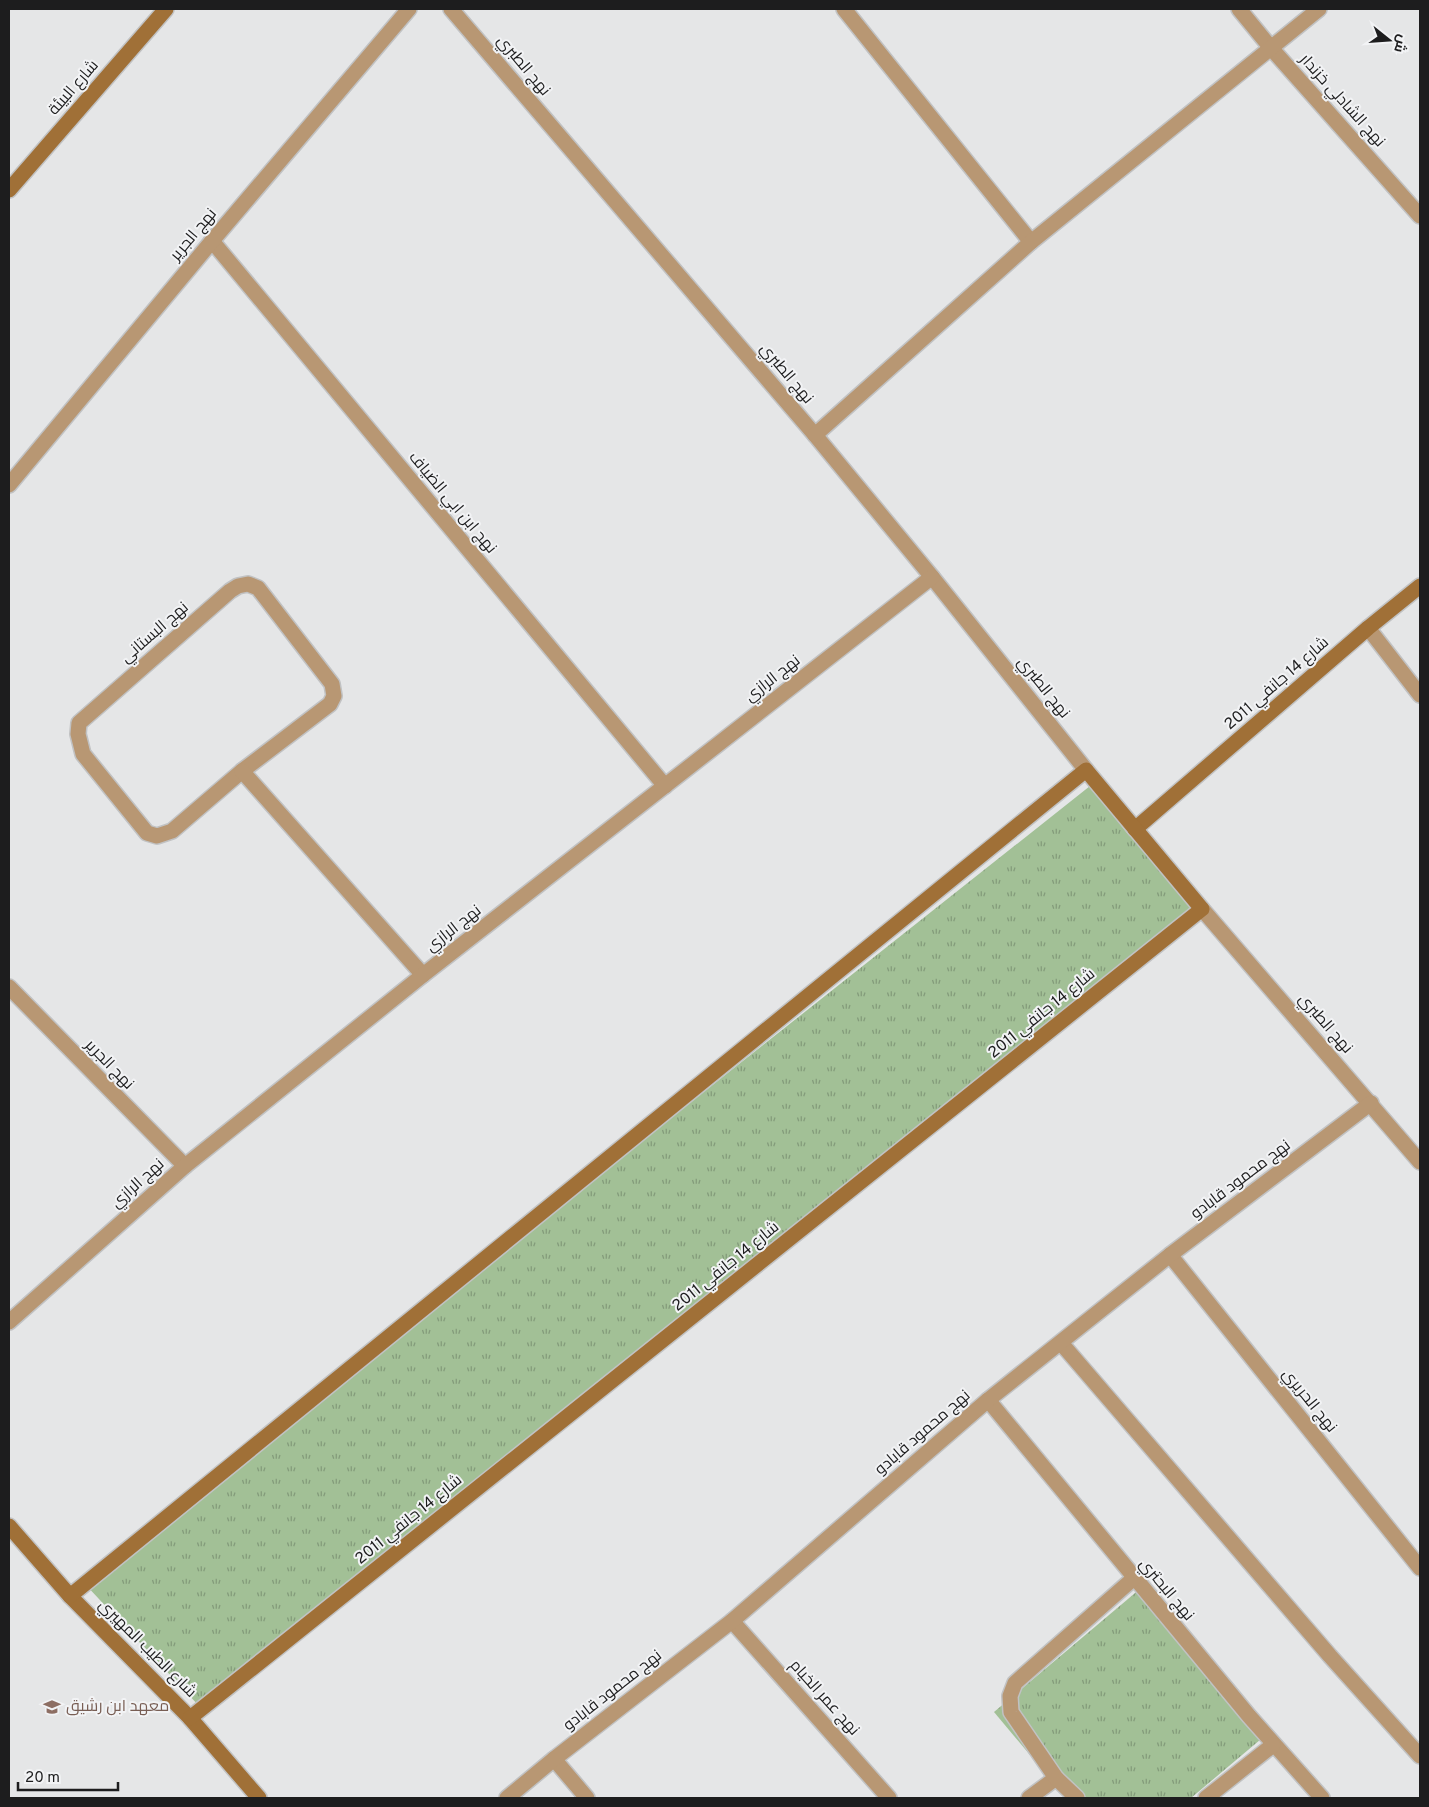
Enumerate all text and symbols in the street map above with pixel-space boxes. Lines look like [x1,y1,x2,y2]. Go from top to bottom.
north arrow [1364,15,1414,65]
street label: نهج الطبري [490,32,554,102]
text: ش [1389,32,1412,55]
street label: نهج الشادلي خزندار [1293,49,1389,153]
street label: شارع البيئة [45,56,103,120]
street label: نهج الجرير [166,205,222,266]
street label: نهج الطبري [753,340,817,410]
street label: نهج ابن ابي الضياف [402,448,500,559]
street label: نهج البستاني [117,598,194,669]
street label: شارع 14 جانفي 2011 [1221,633,1335,736]
street label: نهج الرازي [741,651,806,708]
street label: نهج الطبري [1011,653,1074,724]
street label: نهج الرازي [422,901,487,958]
street label: شارع 14 جانفي 2011 [984,965,1101,1065]
street label: نهج الطبري [1292,990,1357,1059]
street label: نهج الجرير [80,1035,138,1094]
street label: نهج محمود قابادو [1187,1136,1295,1224]
street label: نهج الرازي [107,1155,170,1215]
street label: شارع 14 جانفي 2011 [668,1218,785,1318]
street label: نهج الحريري [1276,1365,1341,1438]
street label: نهج محمود قابادو [871,1386,975,1480]
street label: شارع 14 جانفي 2011 [351,1471,468,1571]
street label: نهج البحتري [1133,1555,1198,1627]
street label: شارع الطيب المهيري [92,1596,200,1704]
street label: نهج محمود قابادو [560,1646,666,1736]
street label: نهج عمر الخيام [785,1656,863,1740]
school or university icon: معهد ابن رشيق [42,1697,62,1717]
place label: معهد ابن رشيق [66,1697,169,1717]
scale bar [18,1760,118,1792]
text: 20 m [25,1769,60,1788]

